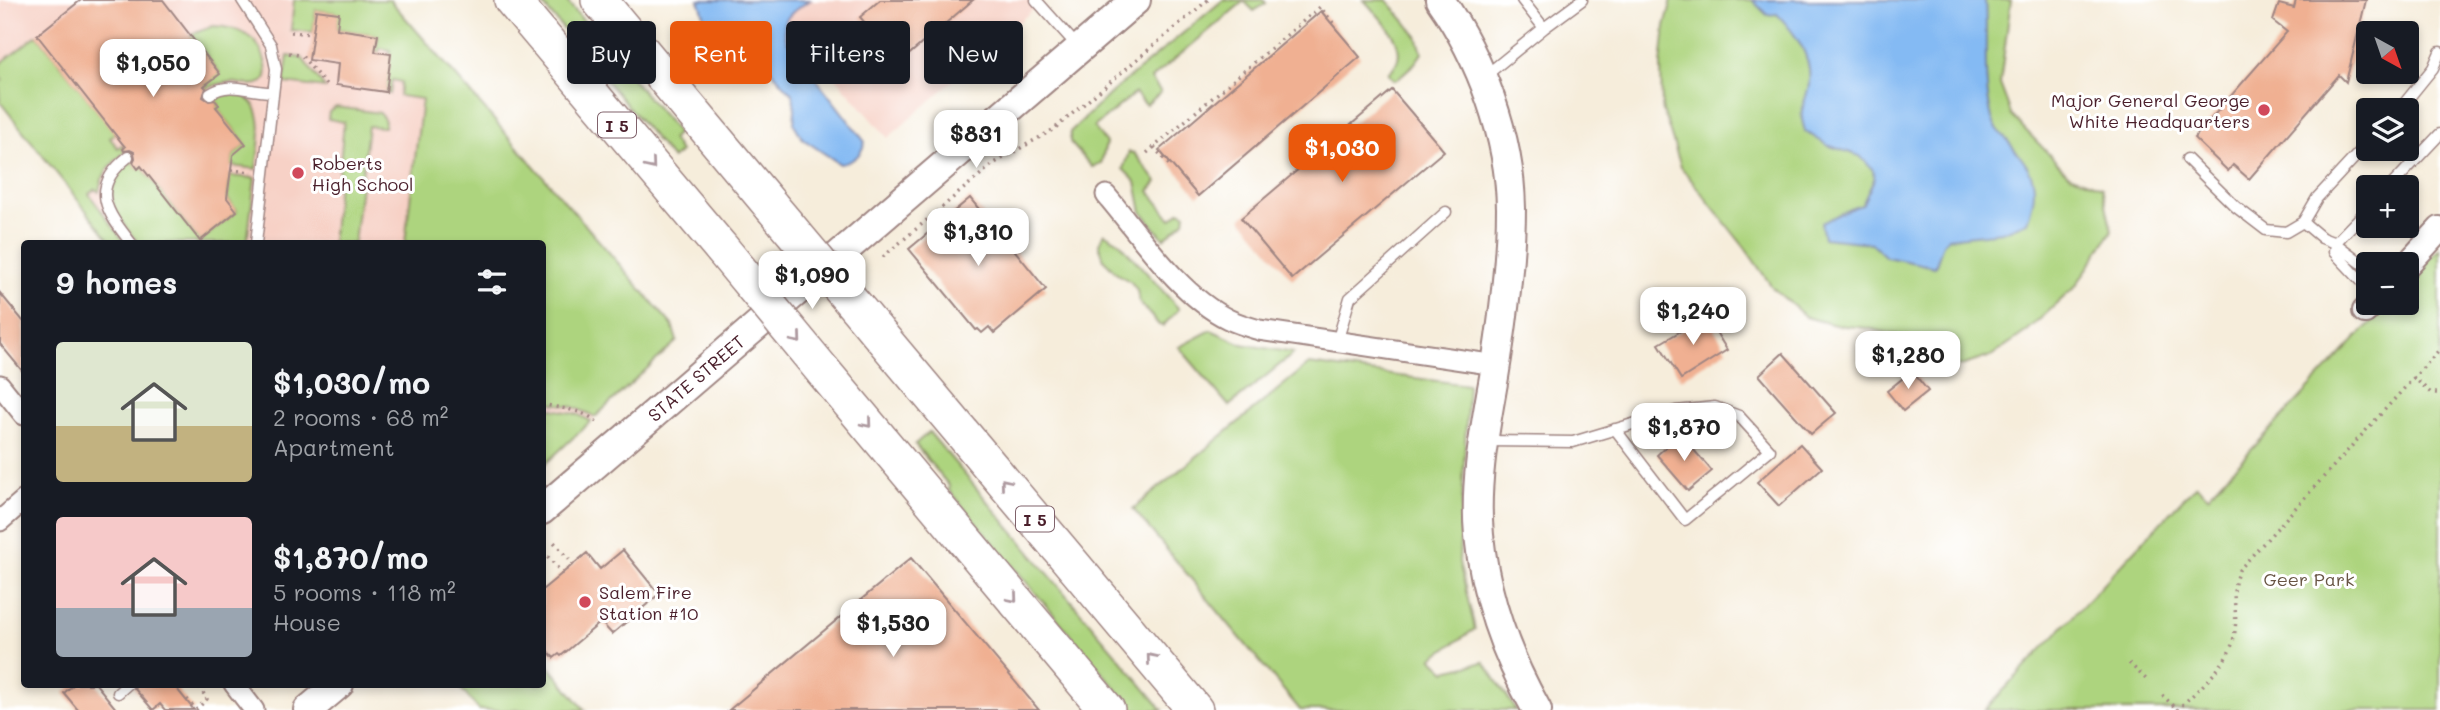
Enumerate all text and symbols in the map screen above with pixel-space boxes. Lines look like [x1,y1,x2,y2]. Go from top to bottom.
chip: Buy [567,21,656,84]
chip: Rent [670,21,772,84]
chip: Filters [786,21,910,84]
chip: New [924,21,1023,84]
north arrow [2356,21,2418,84]
map controls [2356,21,2419,315]
pin: $1,050 [96,40,210,99]
text: $1,050 [116,47,190,77]
place label: Major General George White Headquarters [2051,88,2250,133]
button: layers [2356,98,2419,161]
marker: Major General George White Headquarters [2256,102,2272,118]
pin: $831 [935,110,1017,170]
road number: I 5 [598,113,636,138]
text: $831 [950,118,1002,148]
pin: $1,030 [1285,124,1399,184]
text: $1,030 [1305,132,1379,162]
place label: Roberts High School [312,151,413,196]
one-way arrow [642,157,655,169]
marker: Roberts High School [290,165,306,181]
button: + [2356,175,2419,238]
pin: $1,310 [921,208,1035,268]
text: $1,310 [943,216,1013,246]
pin: $1,090 [755,252,869,311]
button: − [2356,252,2419,315]
text: $1,090 [775,259,849,289]
text: 9 homes [56,262,177,302]
icon: filters [473,263,511,301]
pin: $1,240 [1636,288,1750,347]
text: $1,240 [1656,295,1730,325]
street label: STATE STREET [642,329,750,427]
one-way arrow [788,332,801,344]
pin: $1,280 [1851,332,1965,391]
text: $1,280 [1871,339,1945,369]
text: $1,030/mo [273,362,430,402]
icon: home [112,370,196,454]
text: 2 rooms · 68 m² [273,402,448,432]
pin: $1,870 [1627,404,1741,463]
text: $1,870 [1647,411,1721,441]
one-way arrow [859,415,871,428]
text: Apartment [273,432,395,462]
one-way arrow [1001,479,1013,492]
road number: I 5 [1016,506,1054,532]
text: $1,870/mo [273,537,428,577]
icon: home [112,545,196,629]
park label: Geer Park [2263,567,2355,591]
text: 5 rooms · 118 m² [273,577,456,607]
place label: Salem Fire Station #10 [599,580,698,625]
one-way arrow [1005,589,1017,602]
marker: Salem Fire Station #10 [577,594,593,610]
pin: $1,530 [836,600,950,659]
text: House [273,607,341,637]
text: $1,530 [856,607,930,637]
one-way arrow [1147,653,1159,666]

